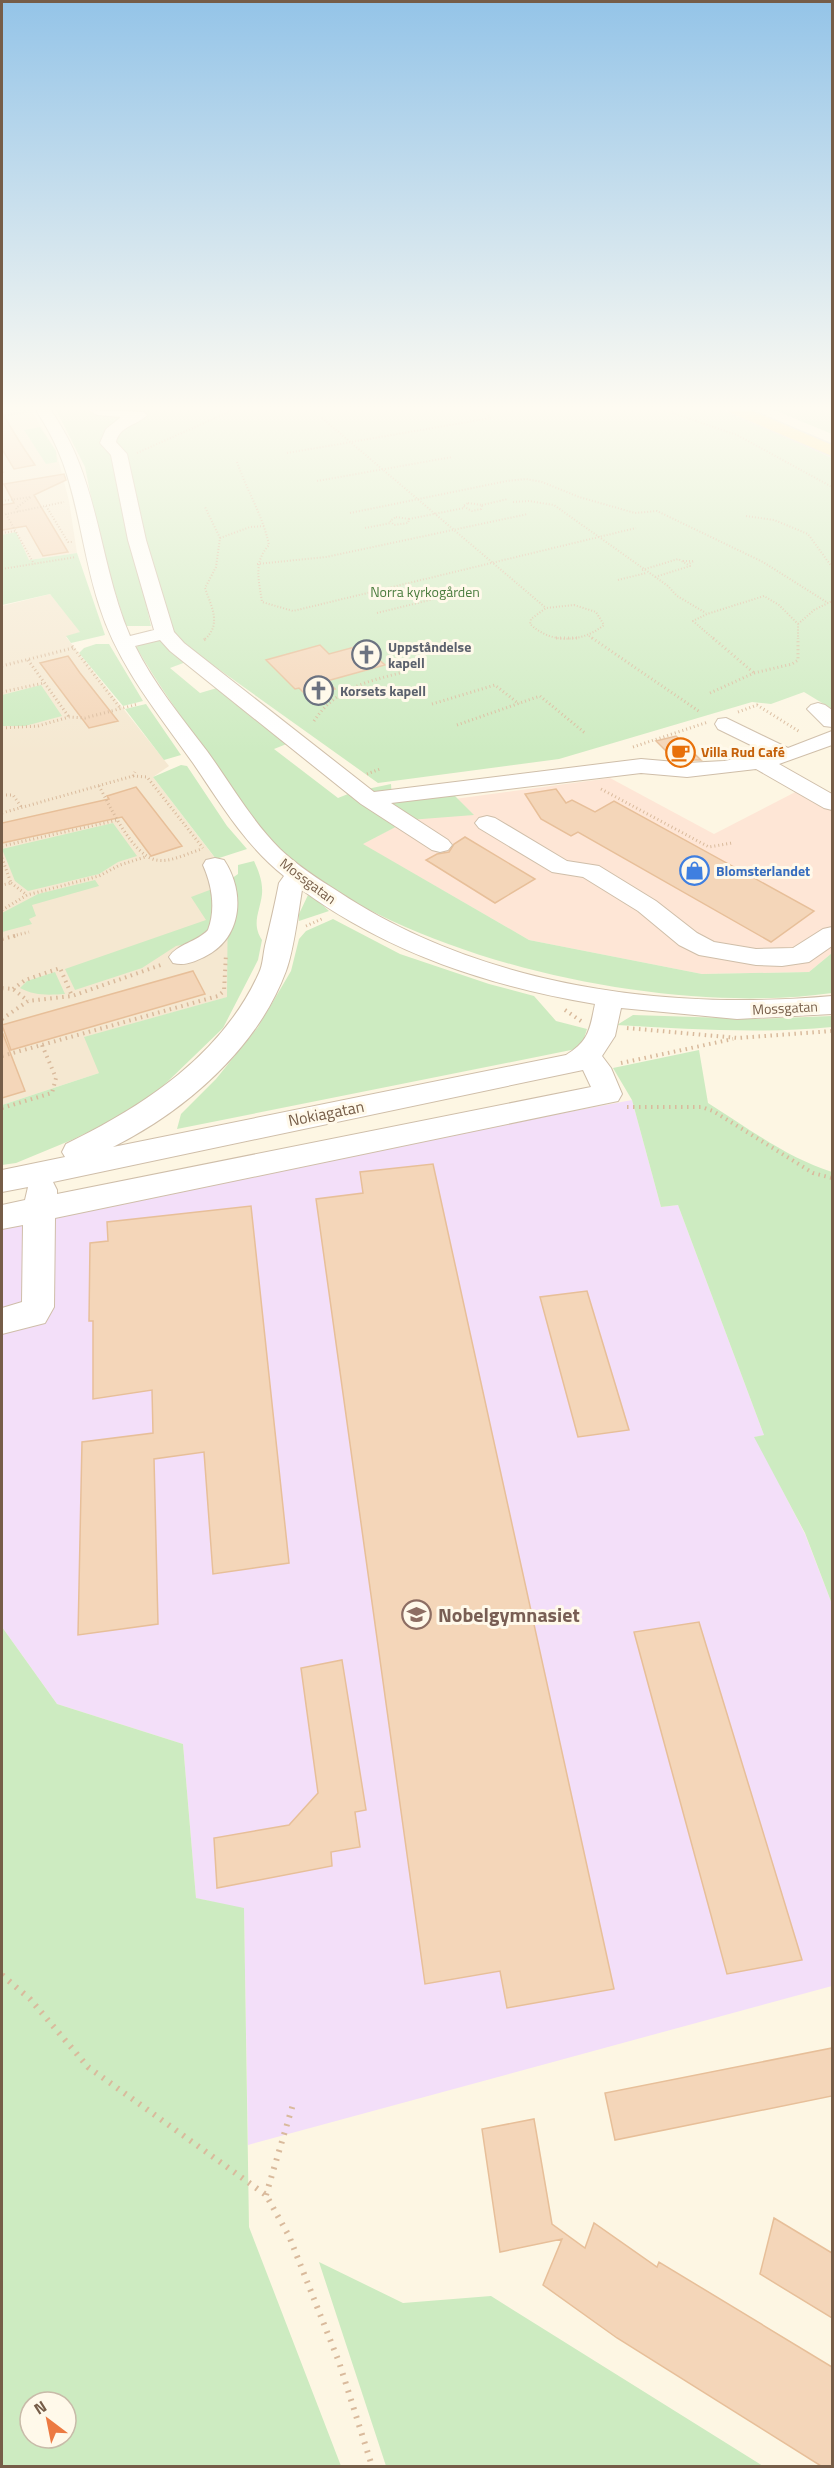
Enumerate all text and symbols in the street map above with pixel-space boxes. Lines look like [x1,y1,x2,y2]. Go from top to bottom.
park label: Norra kyrkogården [370,581,480,602]
place label: Uppståndelse kapell [388,636,471,673]
church icon: Uppståndelse kapell [351,639,383,671]
church icon: Korsets kapell [303,675,335,707]
place label: Korsets kapell [340,680,426,701]
cafe icon: Villa Rud Café [664,736,696,768]
place label: Villa Rud Café [701,741,785,762]
street label: Mossgatan [276,852,341,909]
shop icon: Blomsterlandet [679,855,711,887]
place label: Blomsterlandet [716,860,810,881]
street label: Mossgatan [752,995,818,1020]
street label: Nokiagatan [286,1094,366,1132]
school or university icon: Nobelgymnasiet [401,1599,433,1631]
place label: Nobelgymnasiet [438,1599,580,1630]
north arrow [18,2390,78,2450]
text: N [29,2394,51,2420]

